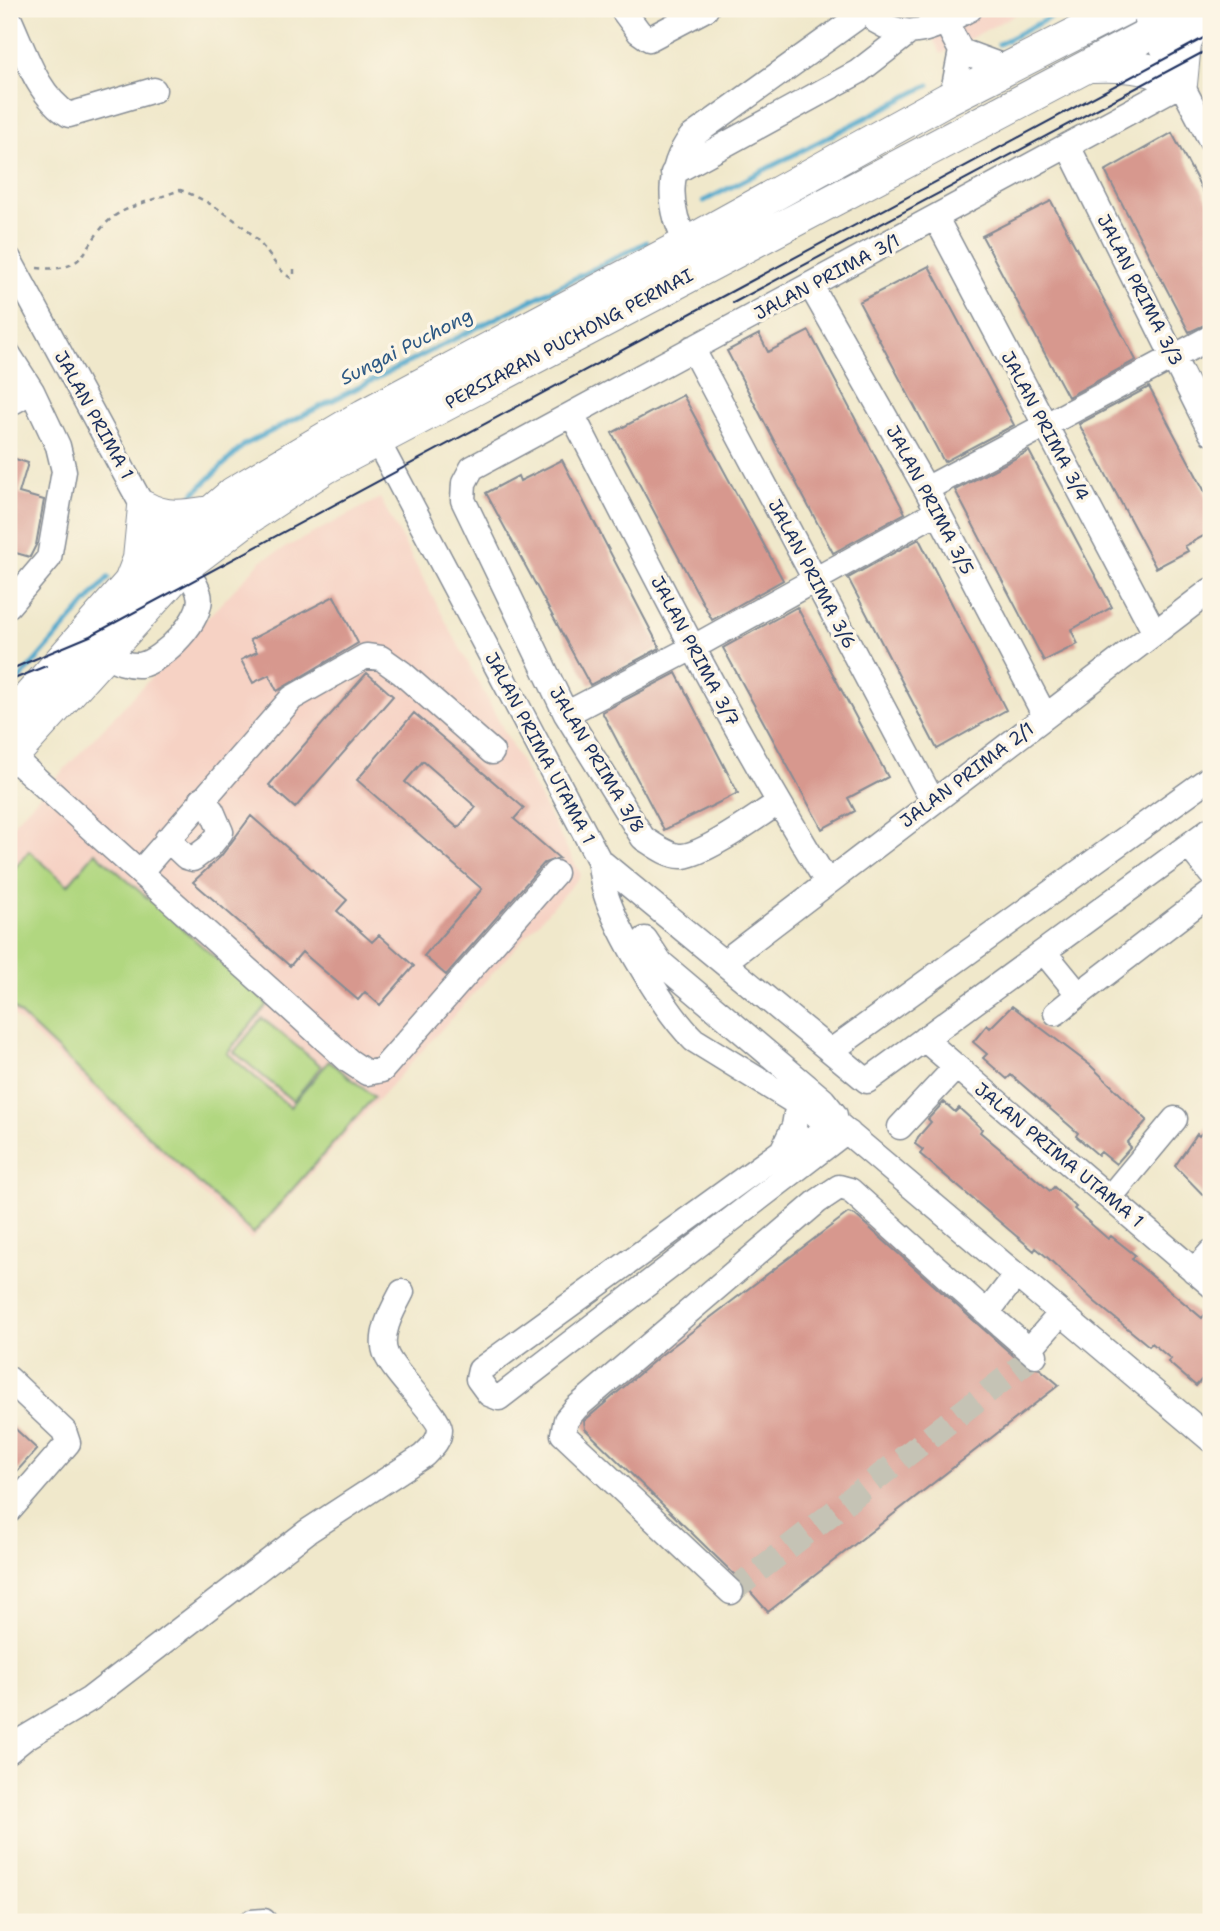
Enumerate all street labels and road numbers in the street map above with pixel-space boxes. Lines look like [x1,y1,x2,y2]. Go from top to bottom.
street label: JALAN PRIMA 3/3 [1091,210,1189,370]
street label: JALAN PRIMA 3/1 [750,228,904,326]
street label: PERSIARAN PUCHONG PERMAI [441,263,697,415]
street label: JALAN PRIMA 1 [49,347,139,483]
street label: JALAN PRIMA 3/4 [995,347,1095,505]
street label: JALAN PRIMA 3/5 [881,421,979,579]
street label: JALAN PRIMA 3/6 [762,495,862,653]
street label: JALAN PRIMA 3/7 [645,572,745,730]
street label: JALAN PRIMA UTAMA 1 [479,648,601,848]
street label: JALAN PRIMA 3/8 [544,682,650,838]
street label: JALAN PRIMA 2/1 [895,717,1039,833]
street label: JALAN PRIMA UTAMA 1 [969,1077,1149,1233]

